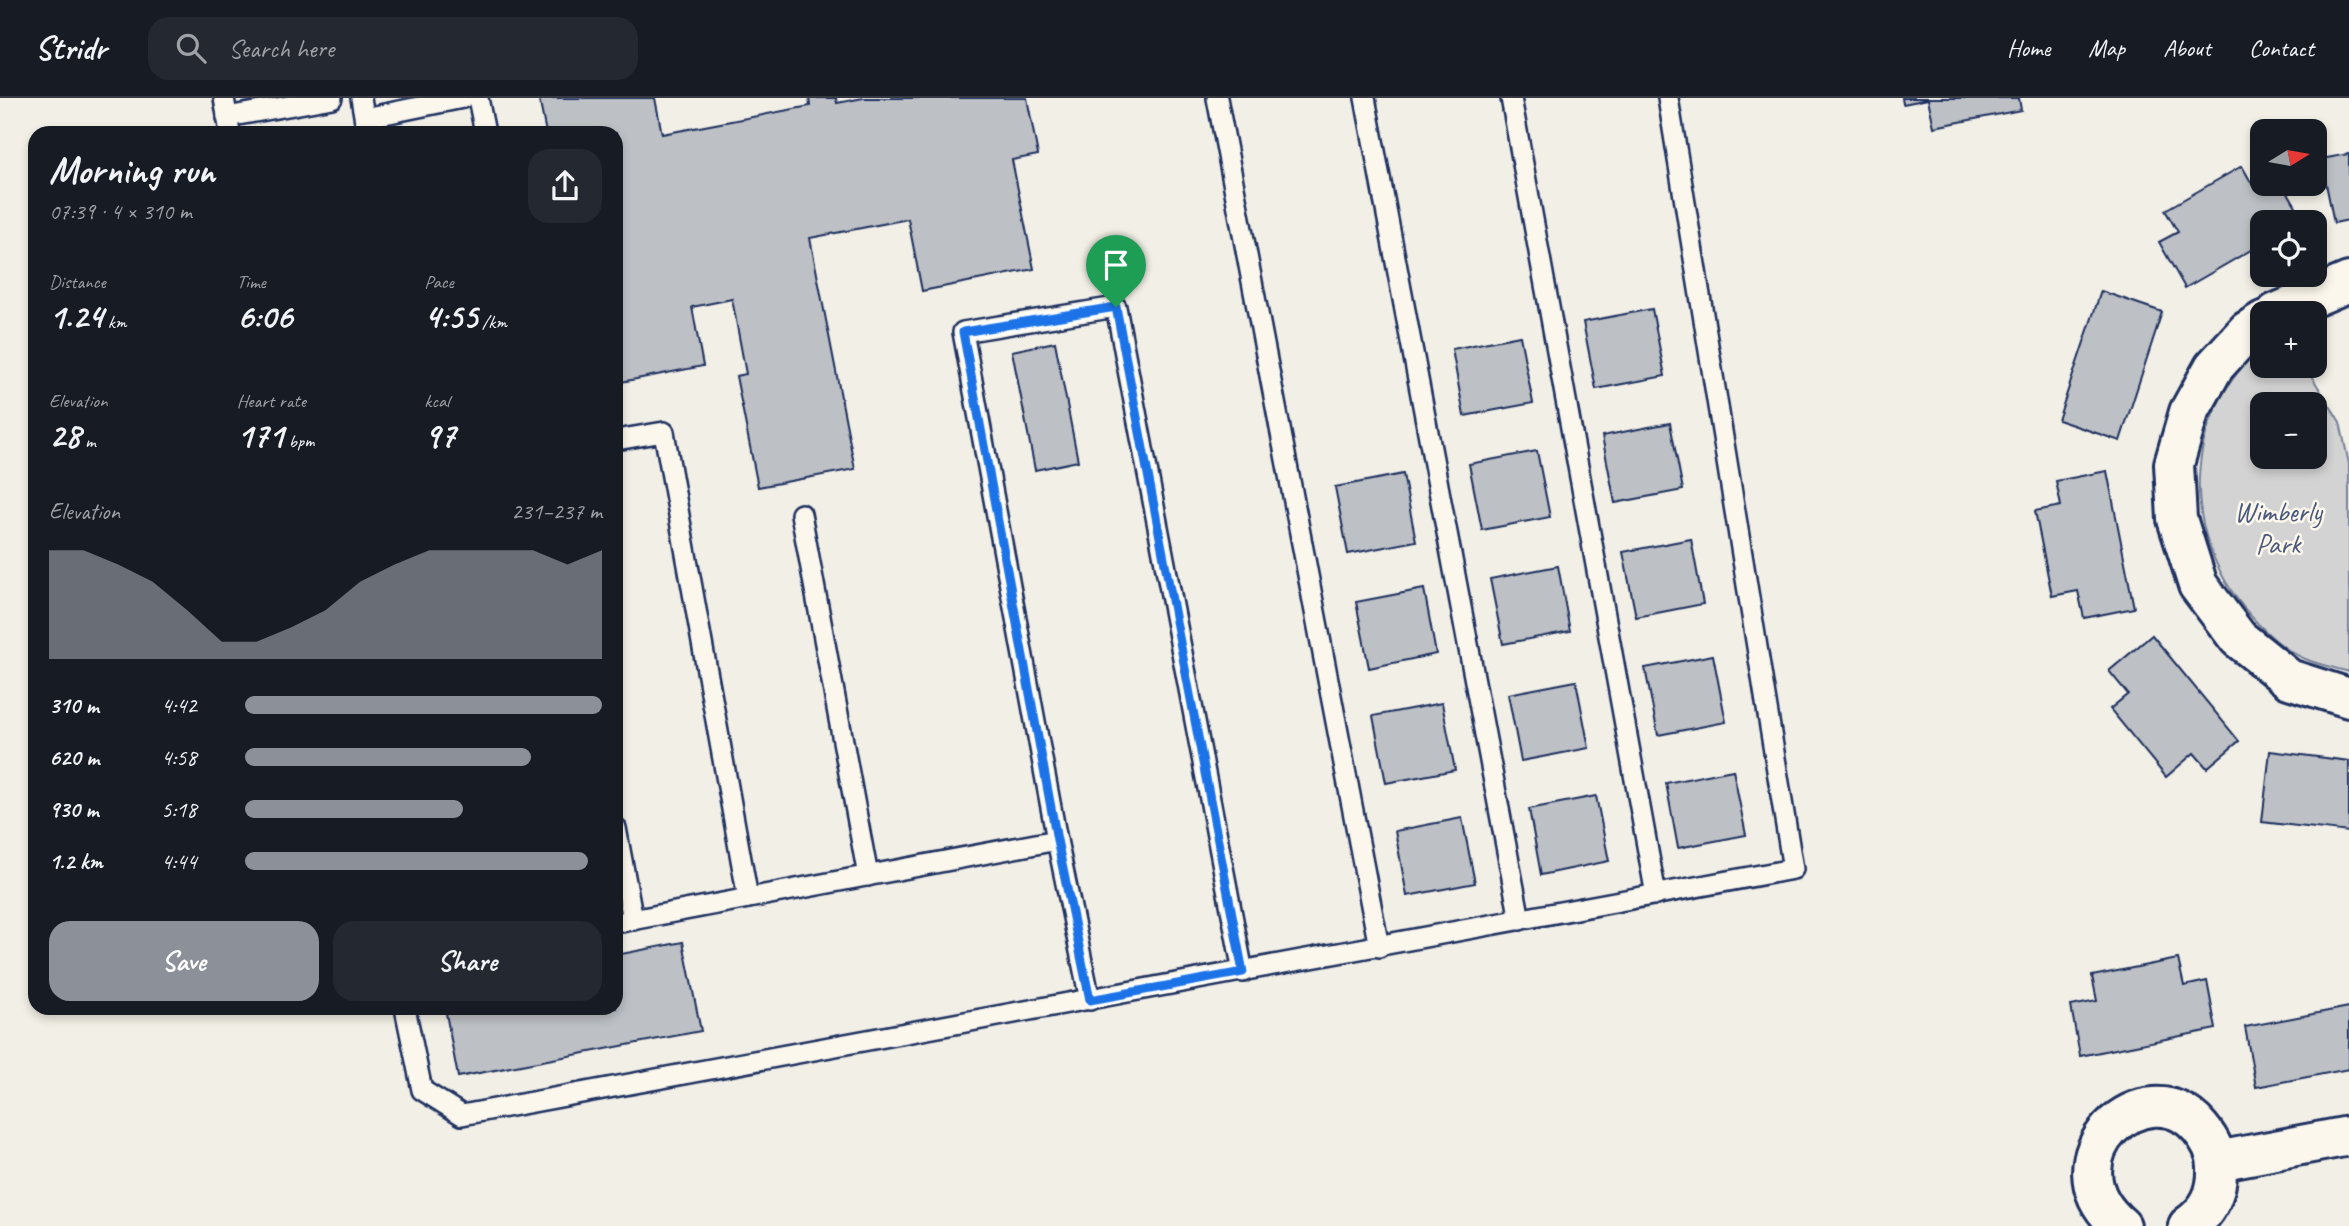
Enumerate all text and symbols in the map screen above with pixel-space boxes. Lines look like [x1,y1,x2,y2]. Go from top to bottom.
search box [148,17,638,80]
text: Stridr [35,27,106,69]
icon: search [172,29,210,67]
text: Search here [228,32,334,65]
text: Home [2007,33,2050,63]
text: Map [2088,33,2125,63]
text: About [2163,33,2211,63]
text: Contact [2249,33,2314,63]
north arrow [2250,119,2328,196]
map controls [2250,119,2327,469]
text: Morning run [49,147,215,194]
button: share [528,149,602,223]
text: 07:39 · 4 × 310 m [49,197,192,226]
button: locate [2250,210,2327,287]
pin [1086,235,1146,307]
icon: arrive [1097,246,1135,284]
text: Distance [49,270,106,294]
text: Time [237,270,266,294]
text: Pace [424,270,454,294]
text: 1.24 [49,294,103,339]
text: 6:06 [237,294,292,339]
text: 4:55 [424,294,477,339]
button: + [2250,301,2327,378]
text: km [103,310,126,334]
text: /km [477,310,507,334]
text: Elevation [49,389,107,413]
text: Heart rate [237,389,306,413]
text: kcal [424,389,449,413]
button: − [2250,392,2327,469]
text: 28 [49,413,81,458]
text: 171 [237,413,284,458]
text: 97 [424,413,455,458]
text: m [81,429,96,453]
text: bpm [284,429,314,453]
park label: Wimberly Park [2234,494,2324,561]
text: Elevation [49,497,120,526]
text: 231–237 m [511,497,602,526]
text: 310 m [49,691,99,720]
text: 4:42 [161,691,197,720]
text: 620 m [49,743,99,772]
text: 4:58 [161,743,197,772]
text: 930 m [49,795,98,824]
text: 5:18 [161,795,197,824]
text: 1.2 km [49,847,103,876]
text: 4:44 [161,847,197,876]
button: Save [49,921,319,1001]
button: Share [333,921,602,1001]

